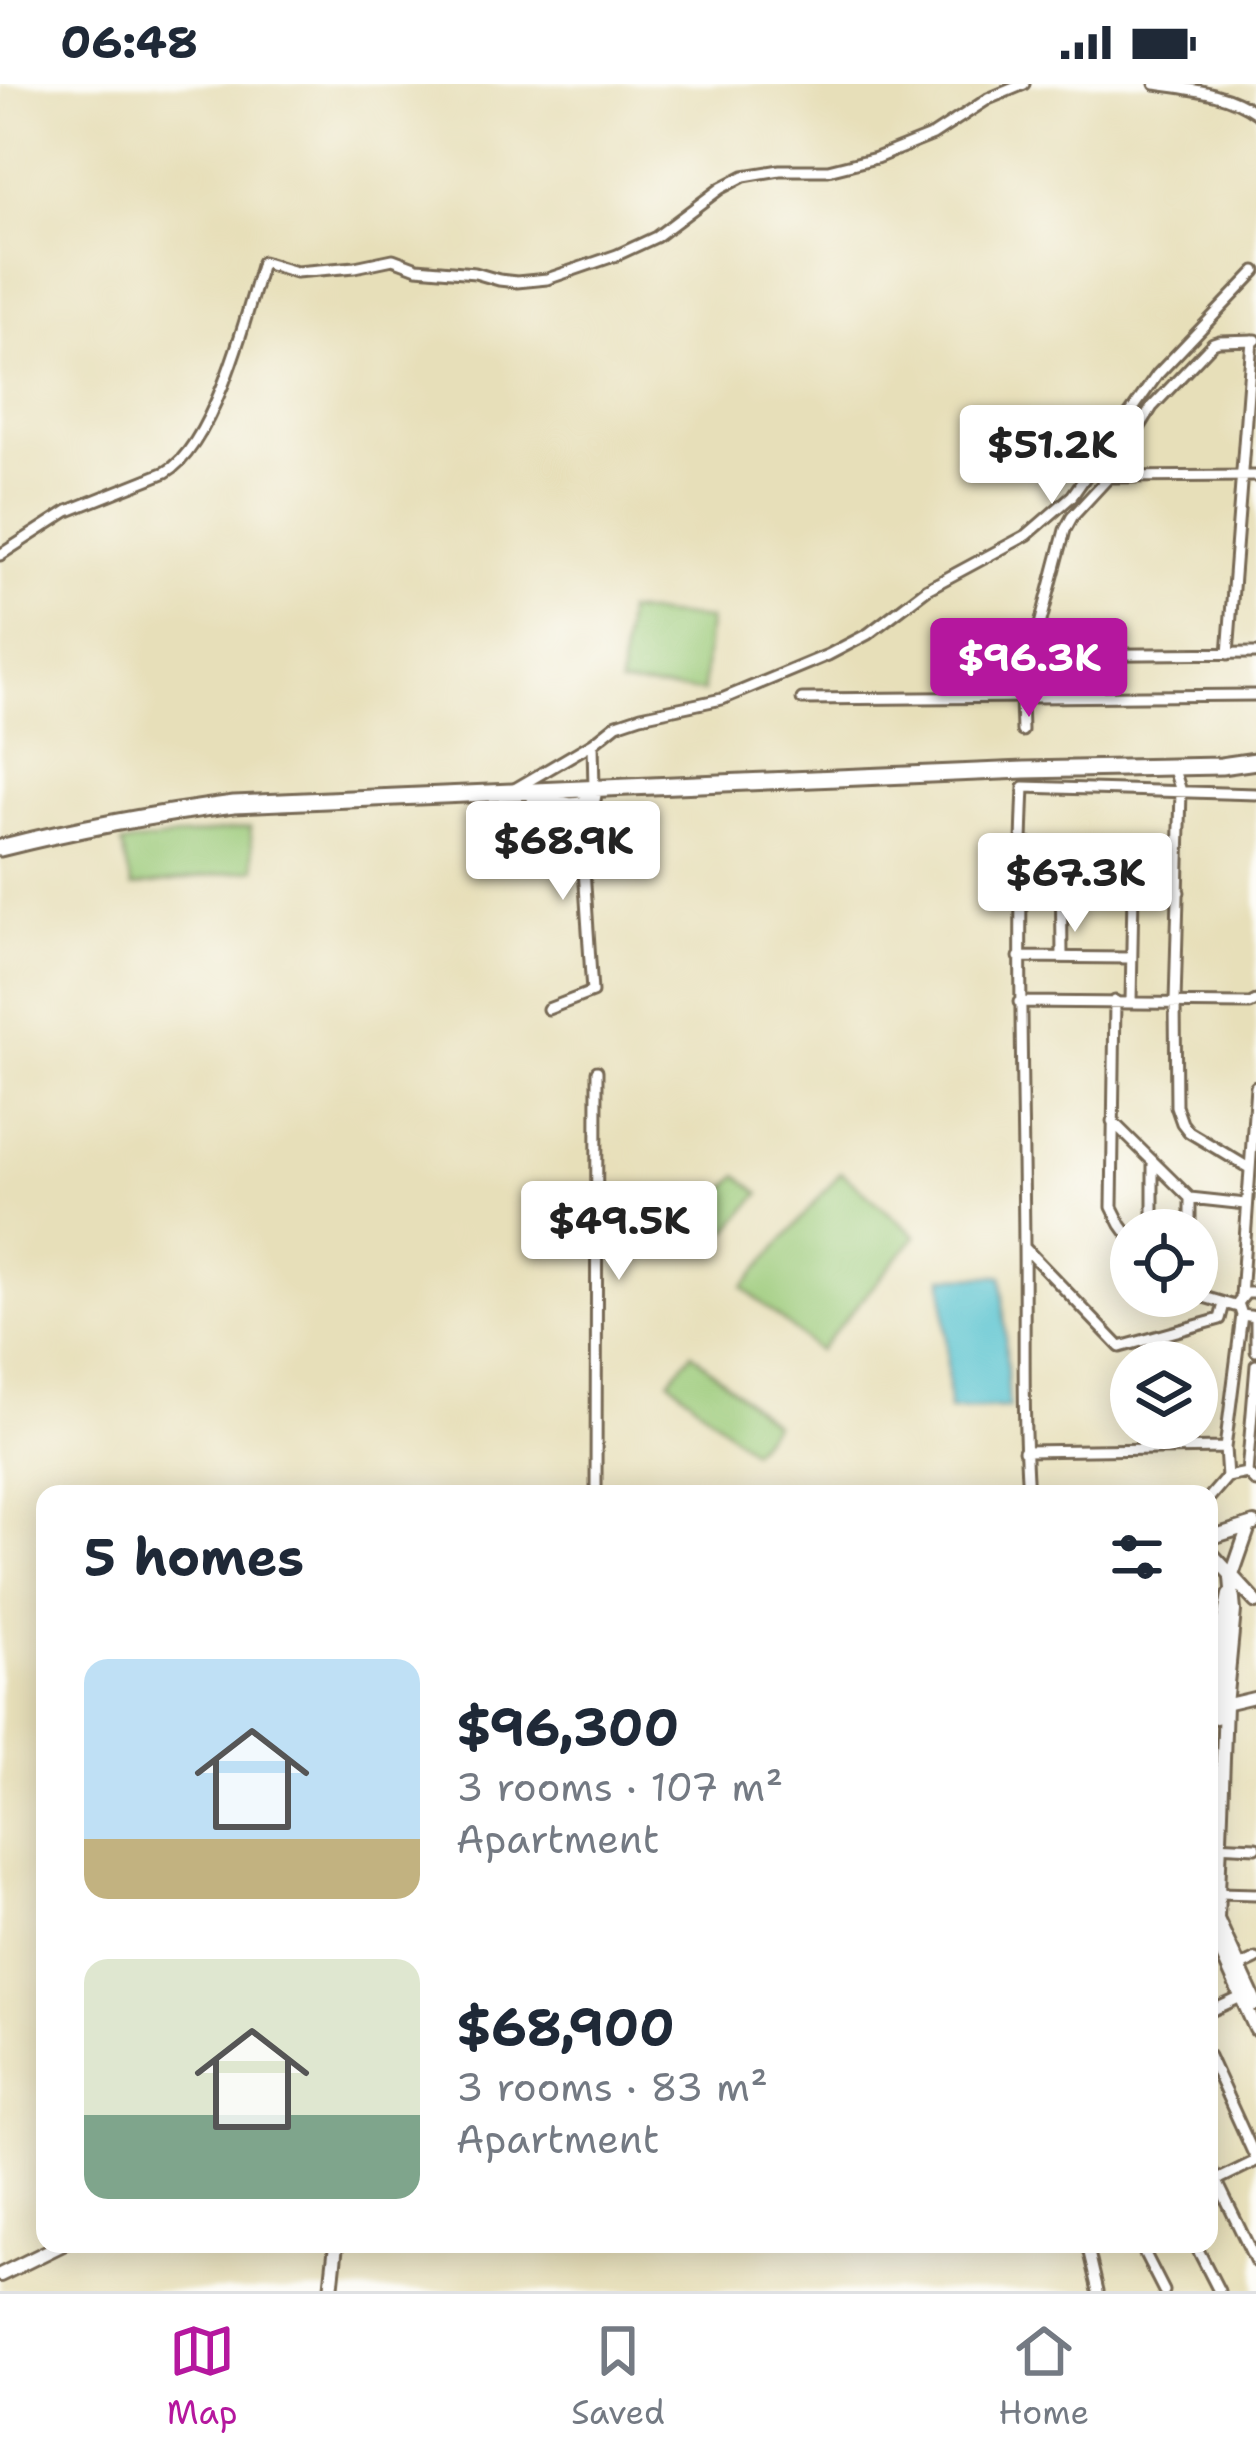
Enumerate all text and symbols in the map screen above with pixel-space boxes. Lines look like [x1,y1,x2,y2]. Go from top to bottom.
text: 06:48 [60,12,198,72]
pin: $51.2K [954,405,1150,507]
text: $51.2K [987,418,1117,470]
pin: $96.3K [931,618,1127,720]
text: $96.3K [957,631,1101,683]
pin: $68.9K [465,801,661,903]
text: $68.9K [493,814,633,866]
pin: $67.3K [977,833,1173,935]
text: $67.3K [1005,846,1145,898]
pin: $49.5K [521,1181,717,1283]
text: $49.5K [548,1194,690,1246]
map controls [1110,1209,1218,1449]
button: locate [1110,1209,1218,1317]
button: layers [1110,1341,1218,1449]
text: 5 homes [84,1523,304,1591]
icon: filters [1104,1524,1170,1590]
text: $96,300 [456,1693,679,1761]
icon: home [180,1707,324,1851]
text: 3 rooms · 107 m² [456,1761,783,1813]
text: Apartment [456,1813,659,1865]
text: $68,900 [456,1993,675,2061]
icon: home [180,2007,324,2151]
text: 3 rooms · 83 m² [456,2061,768,2113]
text: Apartment [456,2113,659,2165]
tab: Map [167,2318,238,2435]
tab: Saved [571,2318,665,2435]
tab: Home [998,2318,1089,2435]

